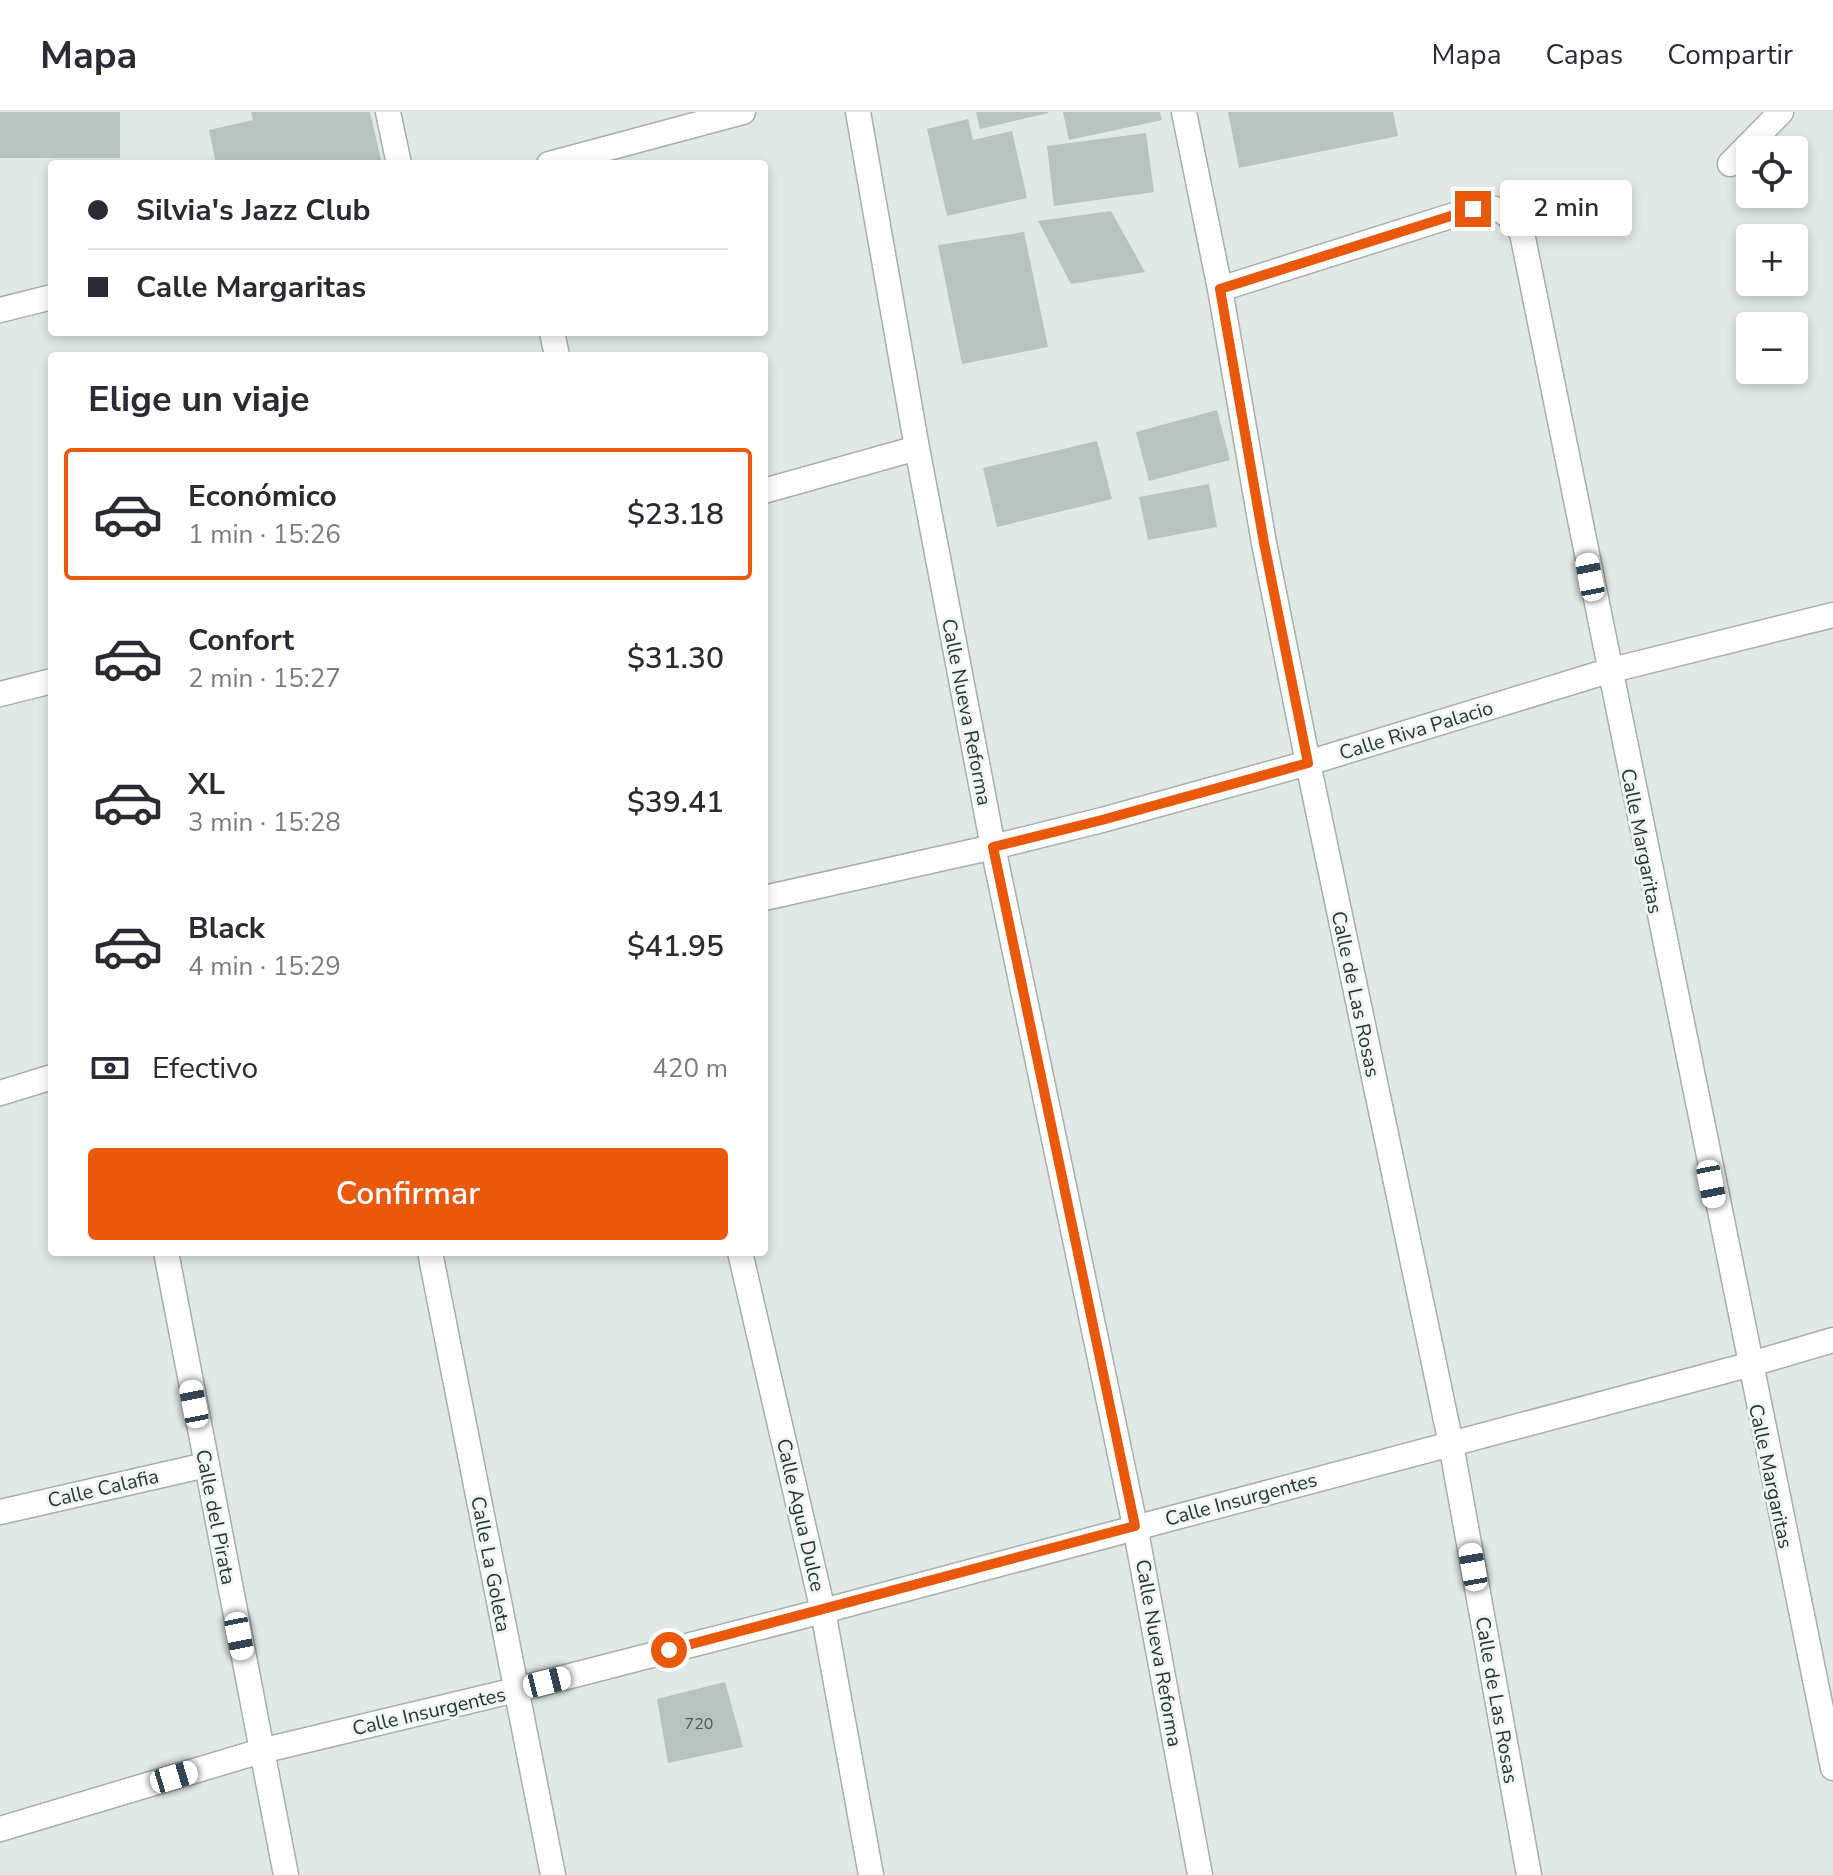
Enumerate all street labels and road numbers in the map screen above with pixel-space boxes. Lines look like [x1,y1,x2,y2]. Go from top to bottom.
street label: Calle Nueva Reforma [935,616,998,808]
street label: Calle Riva Palacio [1336,694,1496,767]
street label: Calle Margaritas [1614,766,1669,916]
street label: Calle de Las Rosas [1325,909,1386,1080]
street label: Calle Margaritas [1742,1401,1799,1551]
street label: Calle Agua Dulce [770,1436,831,1594]
street label: Calle del Pirata [189,1447,242,1587]
street label: Calle Calafia [45,1463,161,1514]
street label: Calle Insurgentes [1162,1466,1320,1533]
street label: Calle La Goleta [464,1494,517,1634]
street label: Calle Nueva Reforma [1129,1557,1188,1749]
street label: Calle de Las Rosas [1469,1615,1524,1786]
street label: Calle Insurgentes [350,1681,508,1742]

